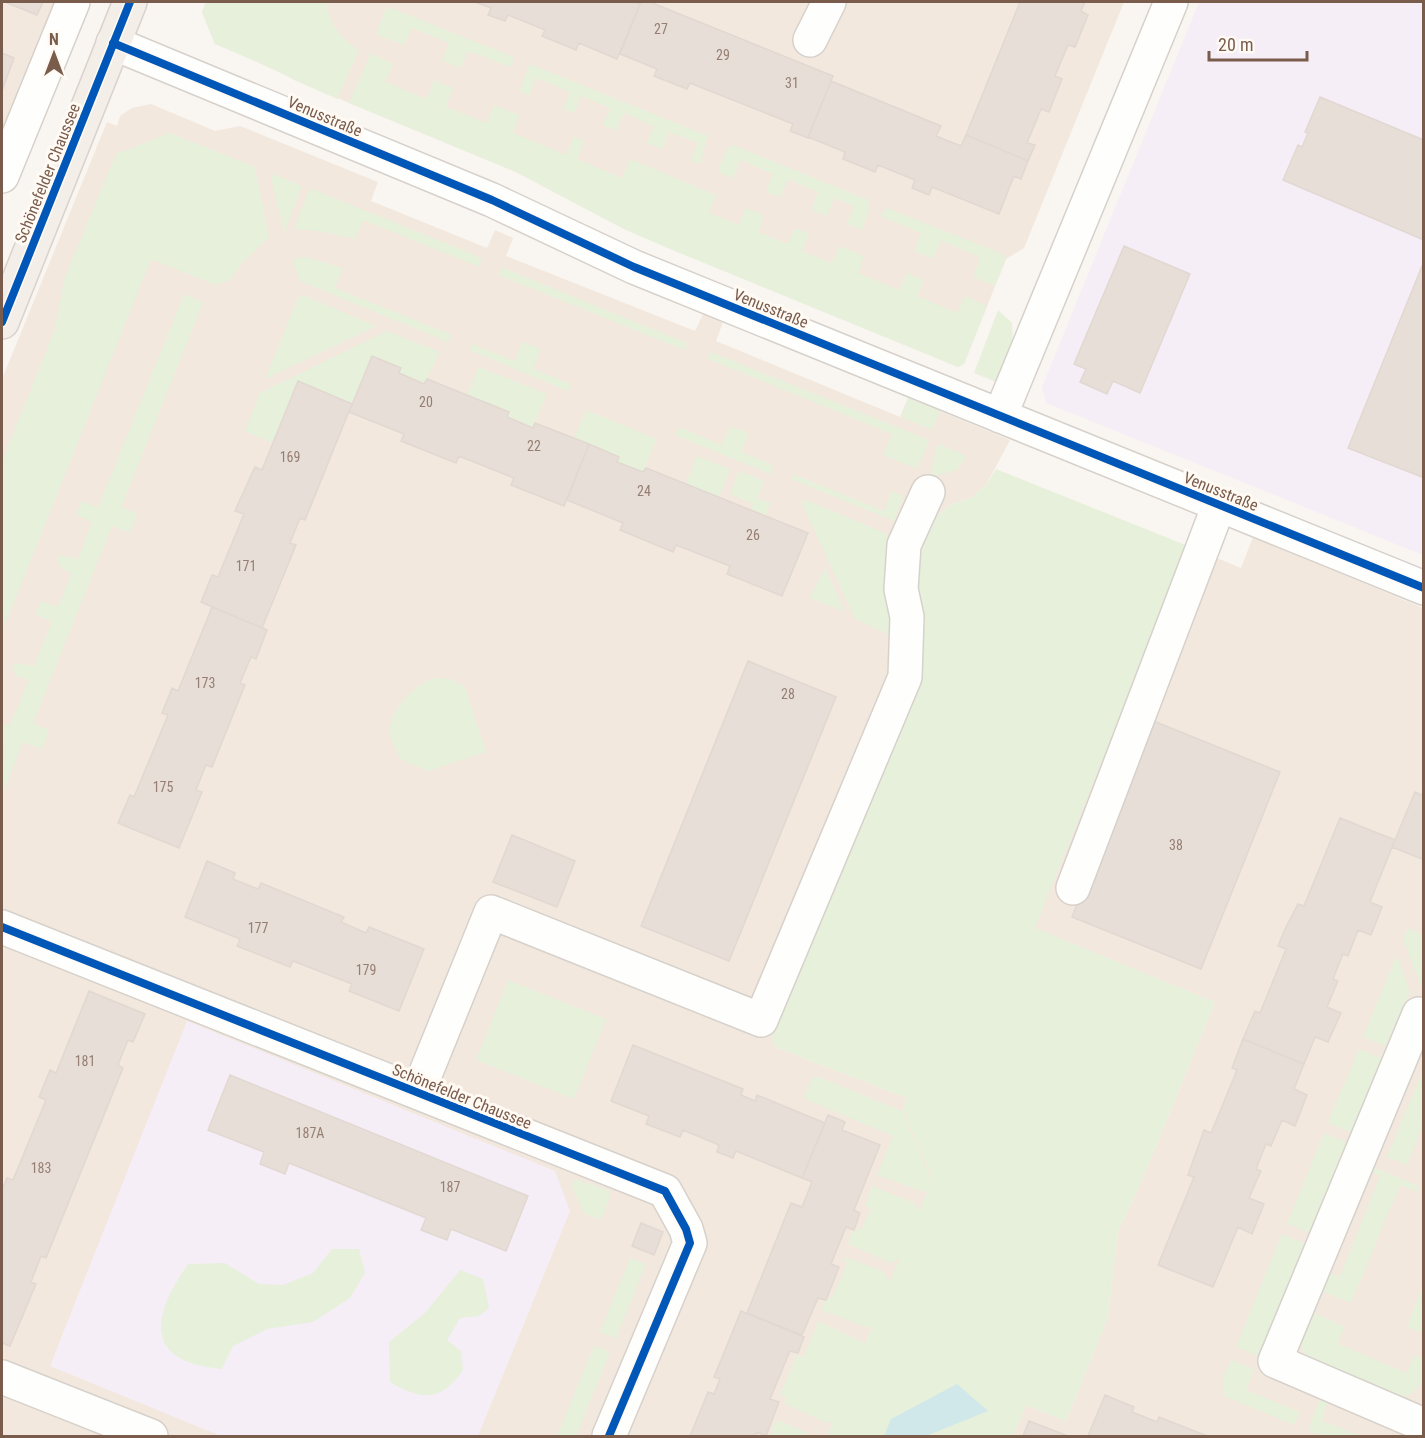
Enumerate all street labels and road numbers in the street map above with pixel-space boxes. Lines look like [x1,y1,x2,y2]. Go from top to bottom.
street label: Venusstraße [285,92,365,141]
street label: Schönefelder Chaussee [11,101,84,246]
street label: Venusstraße [731,285,811,332]
street label: Venusstraße [1181,468,1261,515]
street label: Schönefelder Chaussee [389,1060,534,1133]

